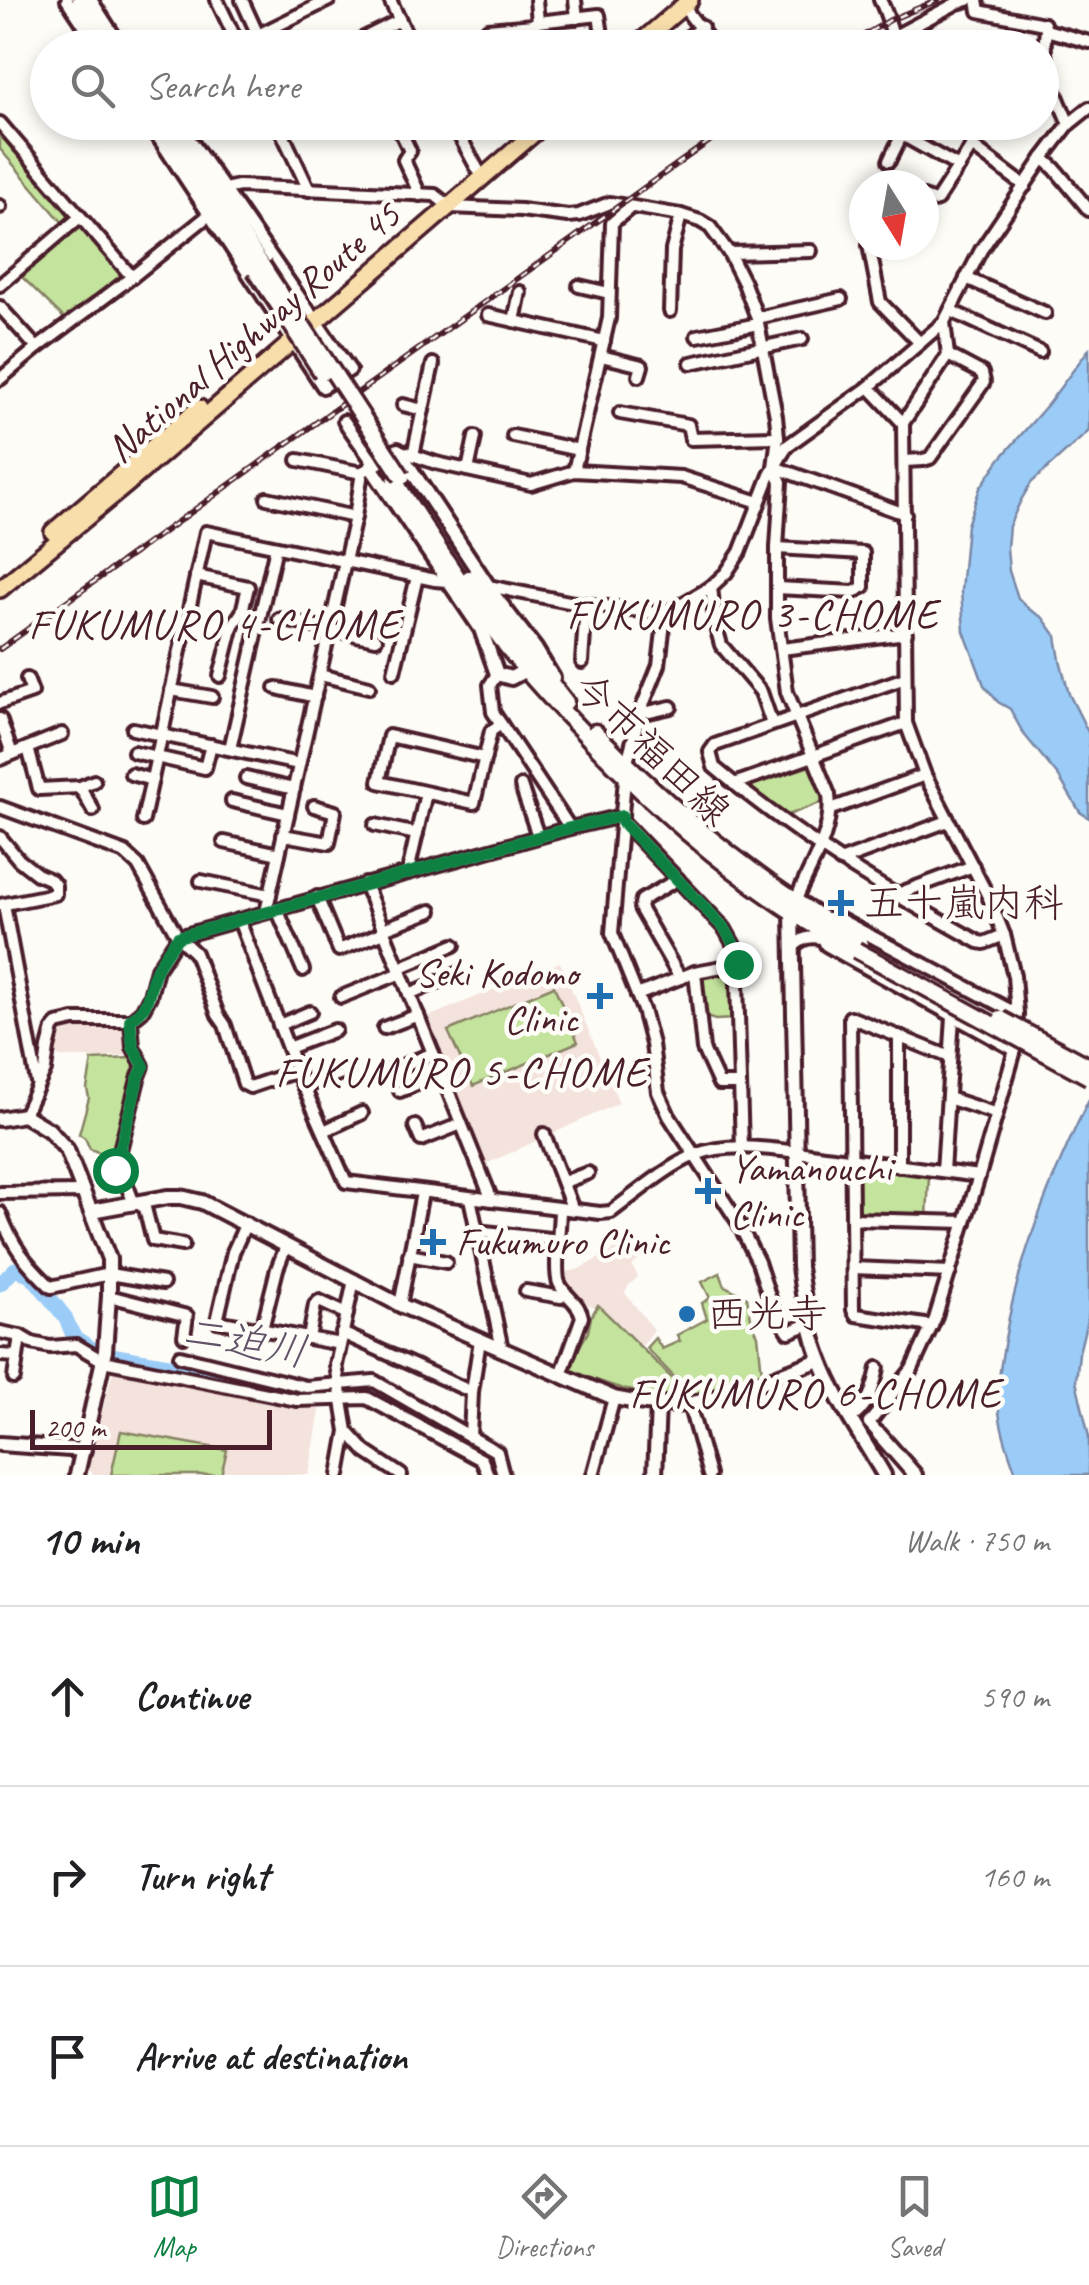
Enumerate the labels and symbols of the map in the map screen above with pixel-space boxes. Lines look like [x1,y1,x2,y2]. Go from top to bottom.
north arrow [849,170,939,260]
street label: National Highway Route 45 [96,190,412,473]
district label: FUKUMURO 3-CHOME [566,588,942,641]
district label: FUKUMURO 4-CHOME [28,598,404,651]
street label: 今市福田線 [563,662,741,836]
place label: 五十嵐内科 [864,878,1064,928]
marker: 五十嵐内科 [828,890,854,916]
route end [716,942,762,988]
place label: Seki Kodomo Clinic [416,948,582,1044]
marker: Seki Kodomo Clinic [587,983,613,1009]
district label: FUKUMURO 5-CHOME [275,1046,651,1099]
place label: Yamanouchi Clinic [730,1143,896,1239]
route start [93,1148,139,1194]
marker: Yamanouchi Clinic [695,1178,721,1204]
place label: Fukumuro Clinic [456,1217,671,1267]
marker: Fukumuro Clinic [420,1229,446,1255]
place label: 西光寺 [707,1289,827,1339]
marker: 西光寺 [676,1303,698,1325]
water label: 二迫川 [178,1305,312,1379]
district label: FUKUMURO 6-CHOME [629,1367,1005,1420]
scale bar [30,1405,272,1450]

